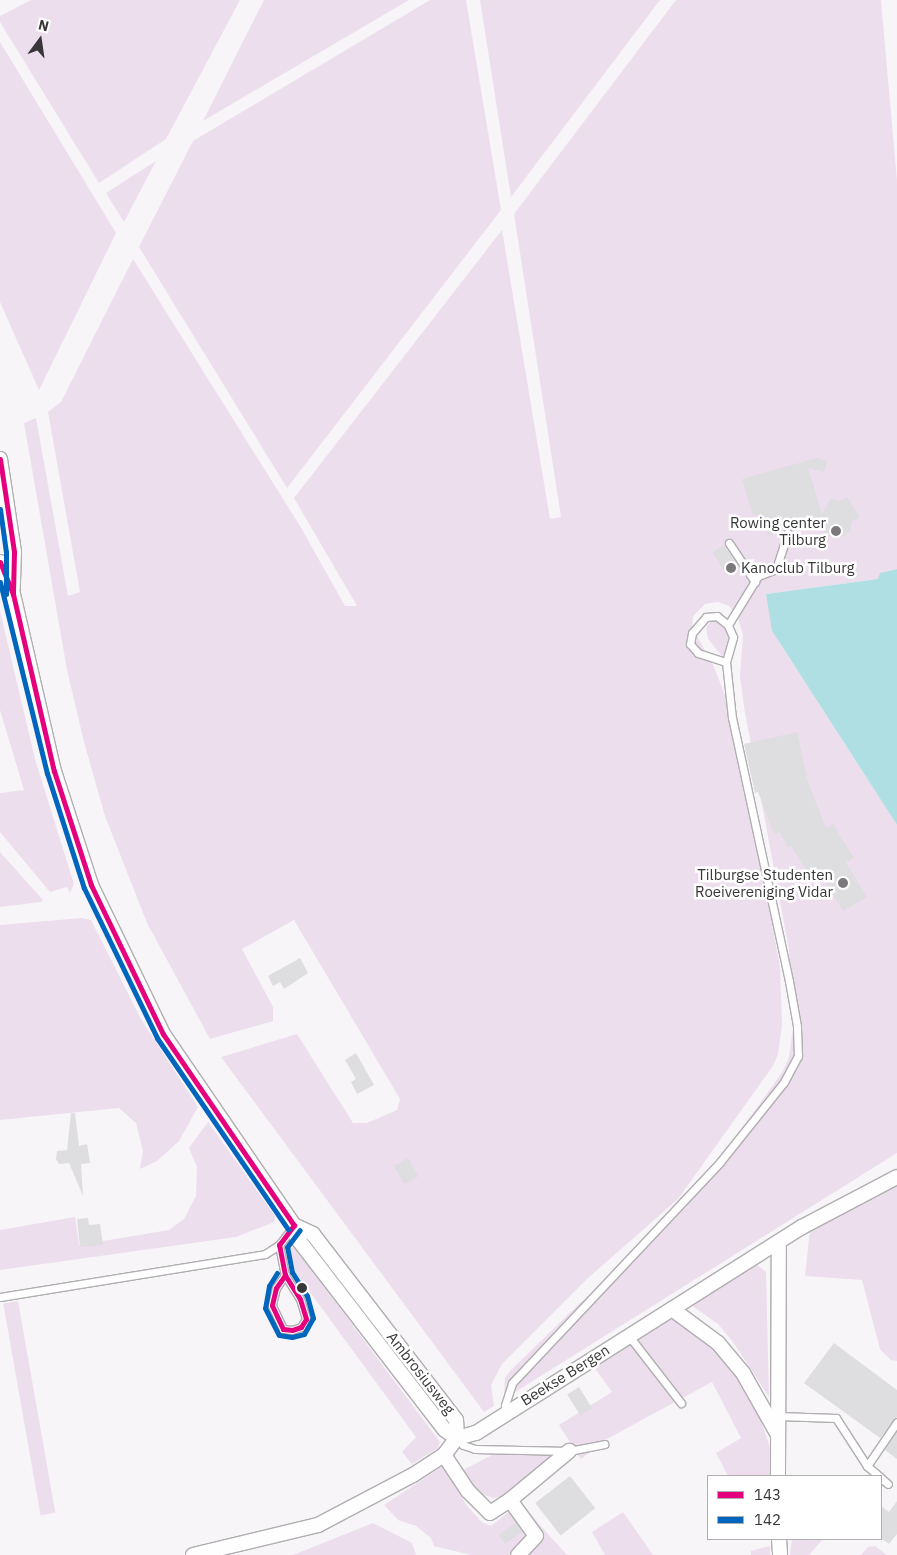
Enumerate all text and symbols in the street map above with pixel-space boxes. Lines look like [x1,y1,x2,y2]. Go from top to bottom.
north arrow [15,15,65,65]
text: N [37,15,51,35]
place label: Rowing center Tilburg [730,513,826,548]
marker: Rowing center Tilburg [830,525,842,537]
place label: Kanoclub Tilburg [741,559,854,577]
marker: Kanoclub Tilburg [725,562,737,574]
place label: Tilburgse Studenten Roeivereniging Vidar [695,865,833,900]
marker: Tilburgse Studenten Roeivereniging Vidar [837,877,849,889]
unlabelled marker [297,1283,307,1293]
street label: Ambrosiusweg [383,1328,459,1418]
street label: Beekse Bergen [517,1341,613,1409]
legend [707,1475,882,1540]
text: 143 [754,1485,781,1504]
text: 142 [754,1510,781,1529]

